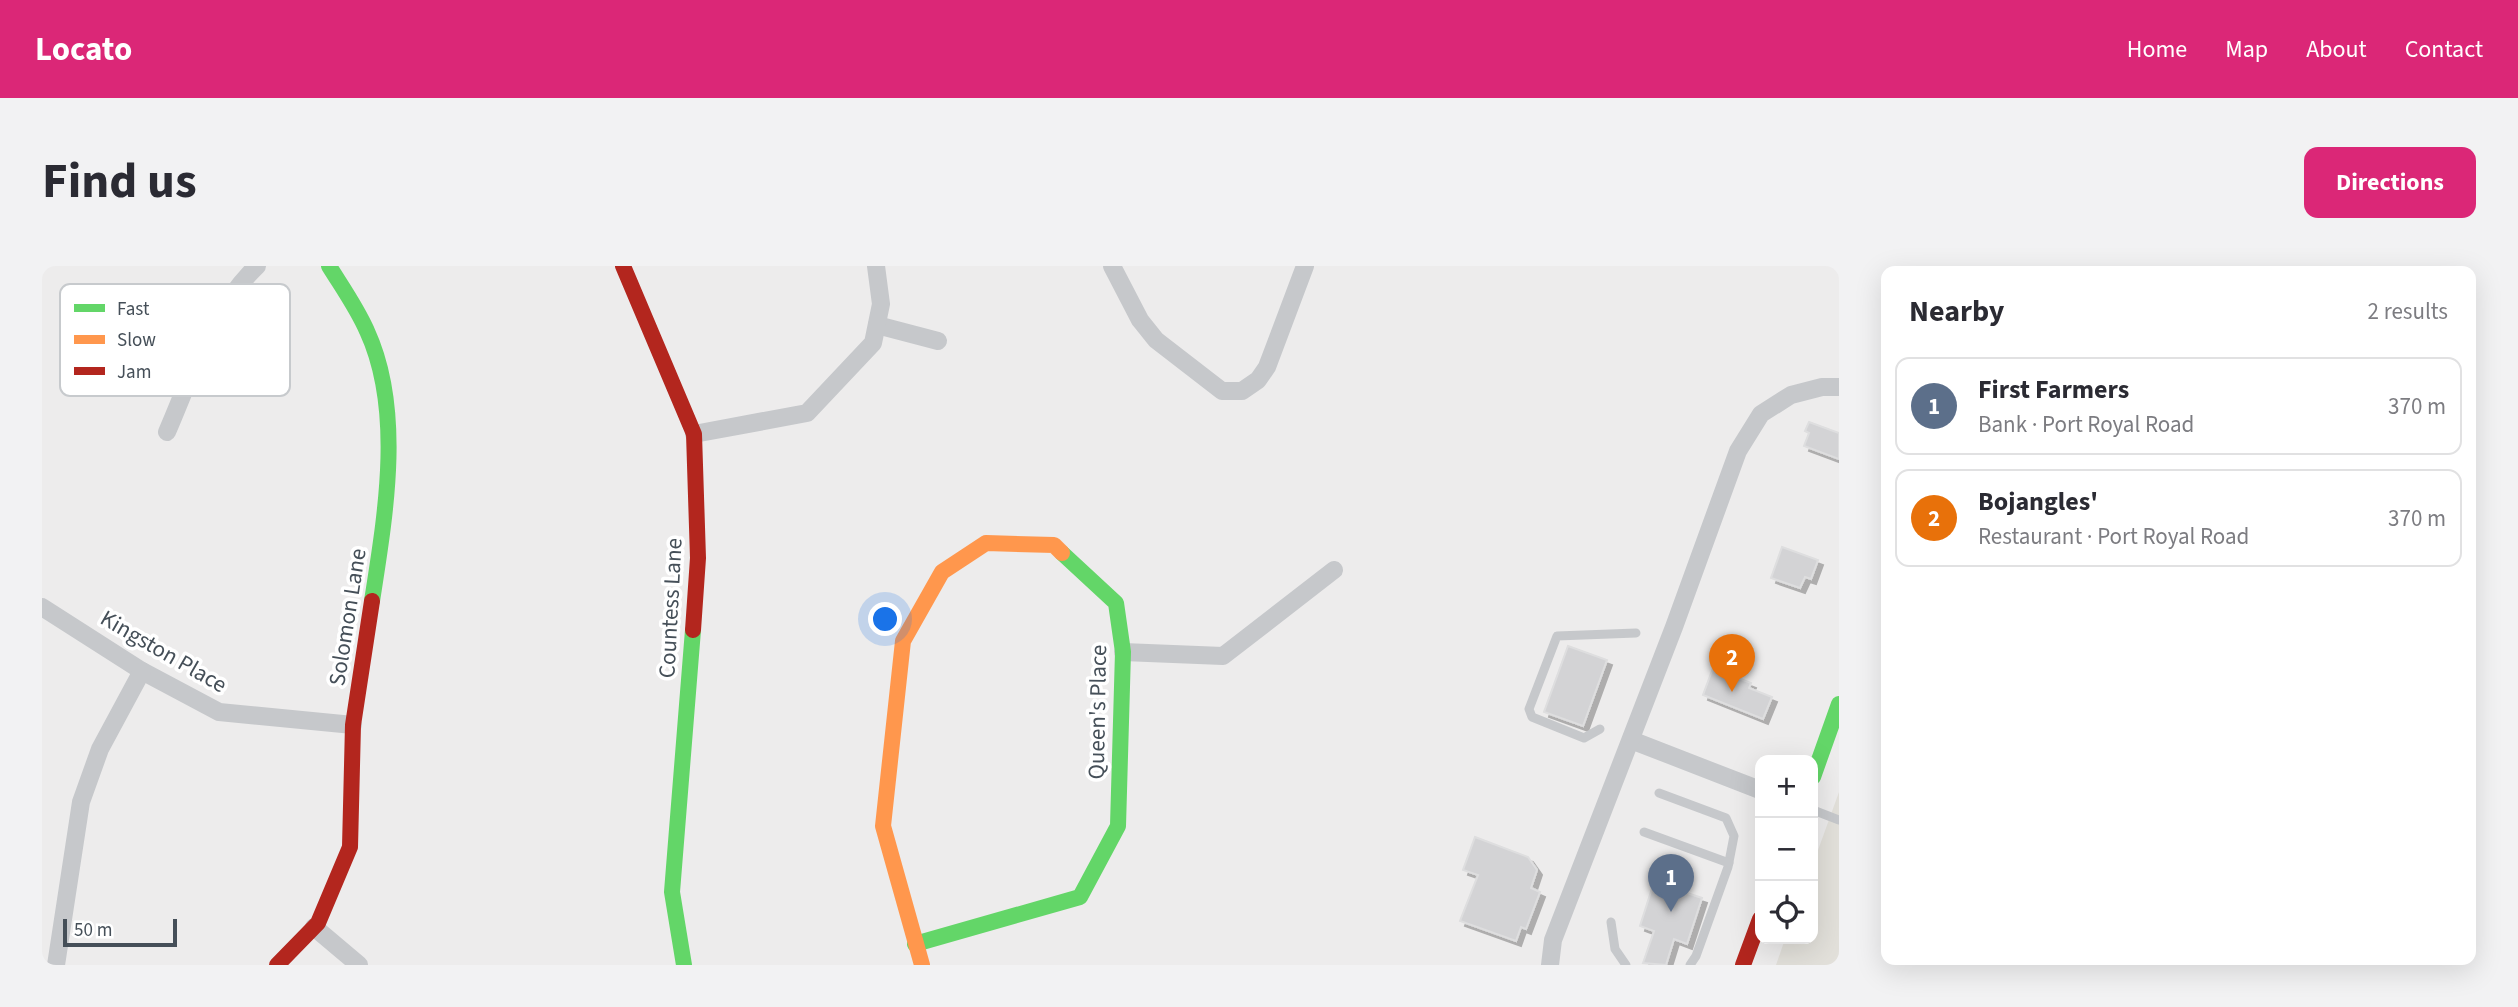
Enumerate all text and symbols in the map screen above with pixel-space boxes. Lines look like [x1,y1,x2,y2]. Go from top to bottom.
text: Locato [35,26,132,73]
text: Home [2127,32,2187,67]
text: Map [2225,32,2268,67]
text: About [2306,32,2367,67]
text: Contact [2405,32,2483,67]
text: Find us [42,147,197,217]
button: Directions [2304,147,2476,218]
legend [60,284,290,396]
text: Nearby [1909,290,2004,333]
text: 2 results [2368,295,2448,328]
text: Fast [117,296,150,323]
text: Slow [117,327,156,354]
text: Jam [117,359,151,386]
text: First Farmers [1978,371,2129,408]
text: 1 [1928,390,1940,423]
text: 370 m [2388,390,2446,423]
text: Bank · Port Royal Road [1978,408,2194,441]
text: Bojangles' [1978,483,2098,520]
text: 2 [1928,502,1940,535]
text: 370 m [2388,502,2446,535]
text: Restaurant · Port Royal Road [1978,520,2249,553]
street label: Countess Lane [650,537,691,679]
street label: Solomon Lane [320,546,375,688]
street label: Kingston Place [94,602,233,701]
your location [868,602,902,636]
pin: 2 [1709,634,1755,692]
street label: Queen's Place [1080,644,1115,780]
map controls [1755,755,1818,944]
button: + [1755,755,1818,818]
button: − [1755,818,1818,881]
pin: 1 [1648,854,1694,912]
button: locate [1755,881,1818,944]
scale bar [63,916,177,948]
text: 50 m [74,917,112,944]

